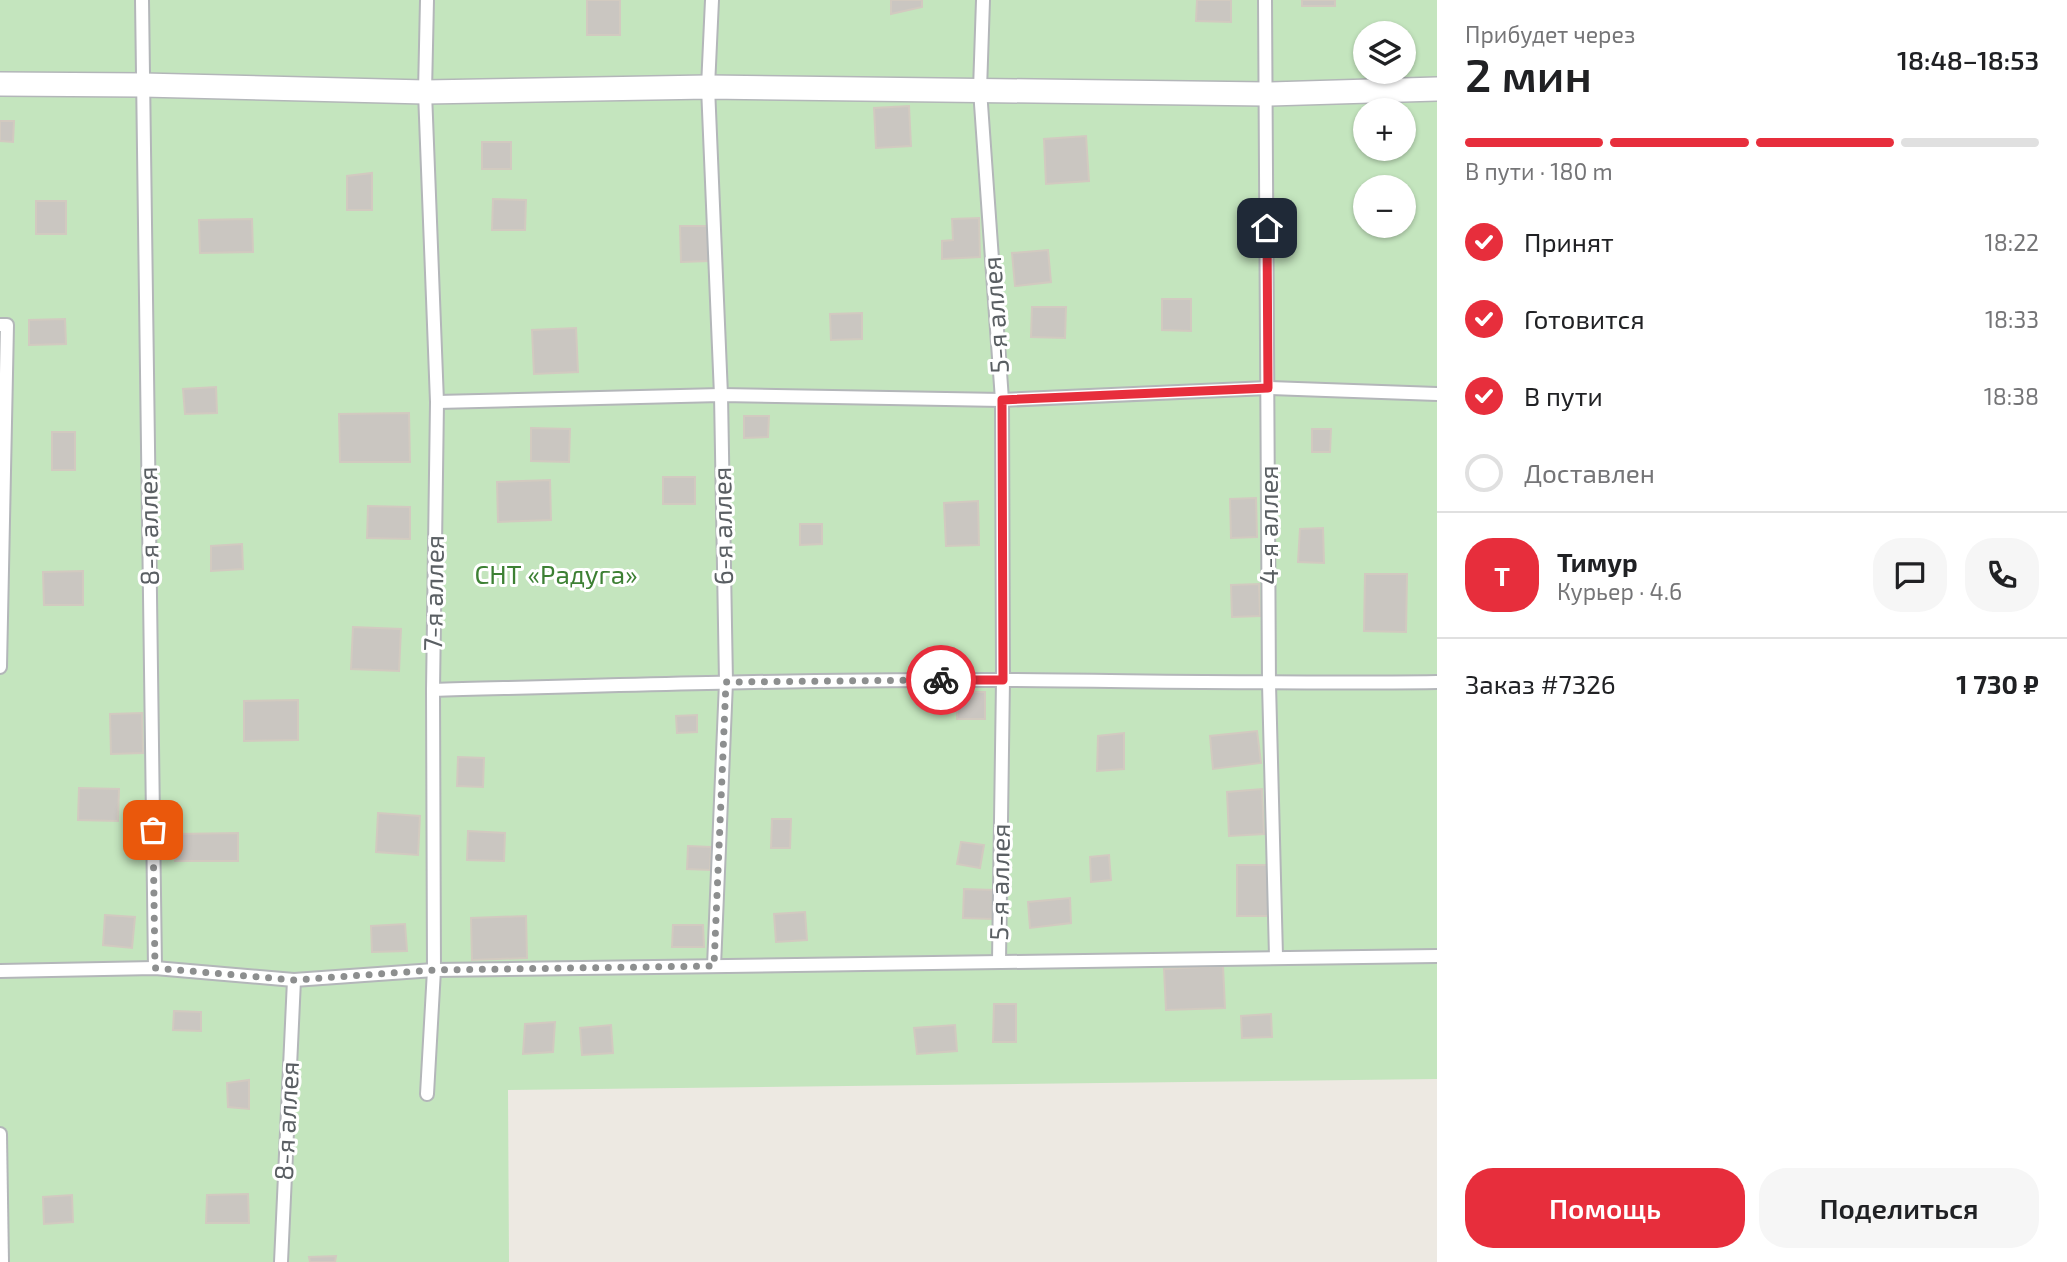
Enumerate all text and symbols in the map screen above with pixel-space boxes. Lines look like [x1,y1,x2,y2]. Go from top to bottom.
text: Прибудет через [1465,20,1635,48]
map controls [1353,21,1416,238]
button: layers [1353,21,1416,84]
text: 18:48–18:53 [1897,44,2039,75]
text: 2 мин [1465,46,1592,101]
button: + [1353,98,1416,161]
text: В пути · 180 m [1465,157,1613,185]
button: − [1353,175,1416,238]
pin [1237,198,1297,258]
icon: home [1248,209,1286,247]
icon: check [1465,223,1503,261]
text: Принят [1524,226,1614,257]
text: 18:22 [1985,228,2039,256]
street label: 5-я аллея [975,256,1014,375]
icon: check [1465,300,1503,338]
text: Готовится [1524,303,1645,334]
text: 18:33 [1985,305,2039,333]
icon: check [1465,377,1503,415]
text: В пути [1524,380,1603,411]
text: 18:38 [1984,382,2039,410]
text: Доставлен [1524,457,1655,488]
street label: 4-я аллея [1252,465,1283,585]
street label: 8-я аллея [131,466,164,586]
street label: 6-я аллея [705,467,738,585]
street label: 7-я аллея [416,535,449,651]
button: chat [1873,538,1947,612]
button: phone [1965,538,2039,612]
text: Тимур [1557,546,1638,577]
park label: СНТ «Радуга» [474,558,638,590]
text: Т [1494,560,1510,591]
text: Курьер · 4.6 [1557,577,1682,605]
courier [906,645,976,715]
icon: bike [922,661,960,699]
text: Заказ #7326 [1465,668,1616,699]
text: 1 730 ₽ [1956,668,2039,699]
pin [123,800,183,860]
icon: bag [134,811,172,849]
street label: 5-я аллея [982,823,1015,941]
street label: 8-я аллея [267,1061,304,1181]
button: Помощь [1465,1168,1745,1248]
button: Поделиться [1759,1168,2039,1248]

